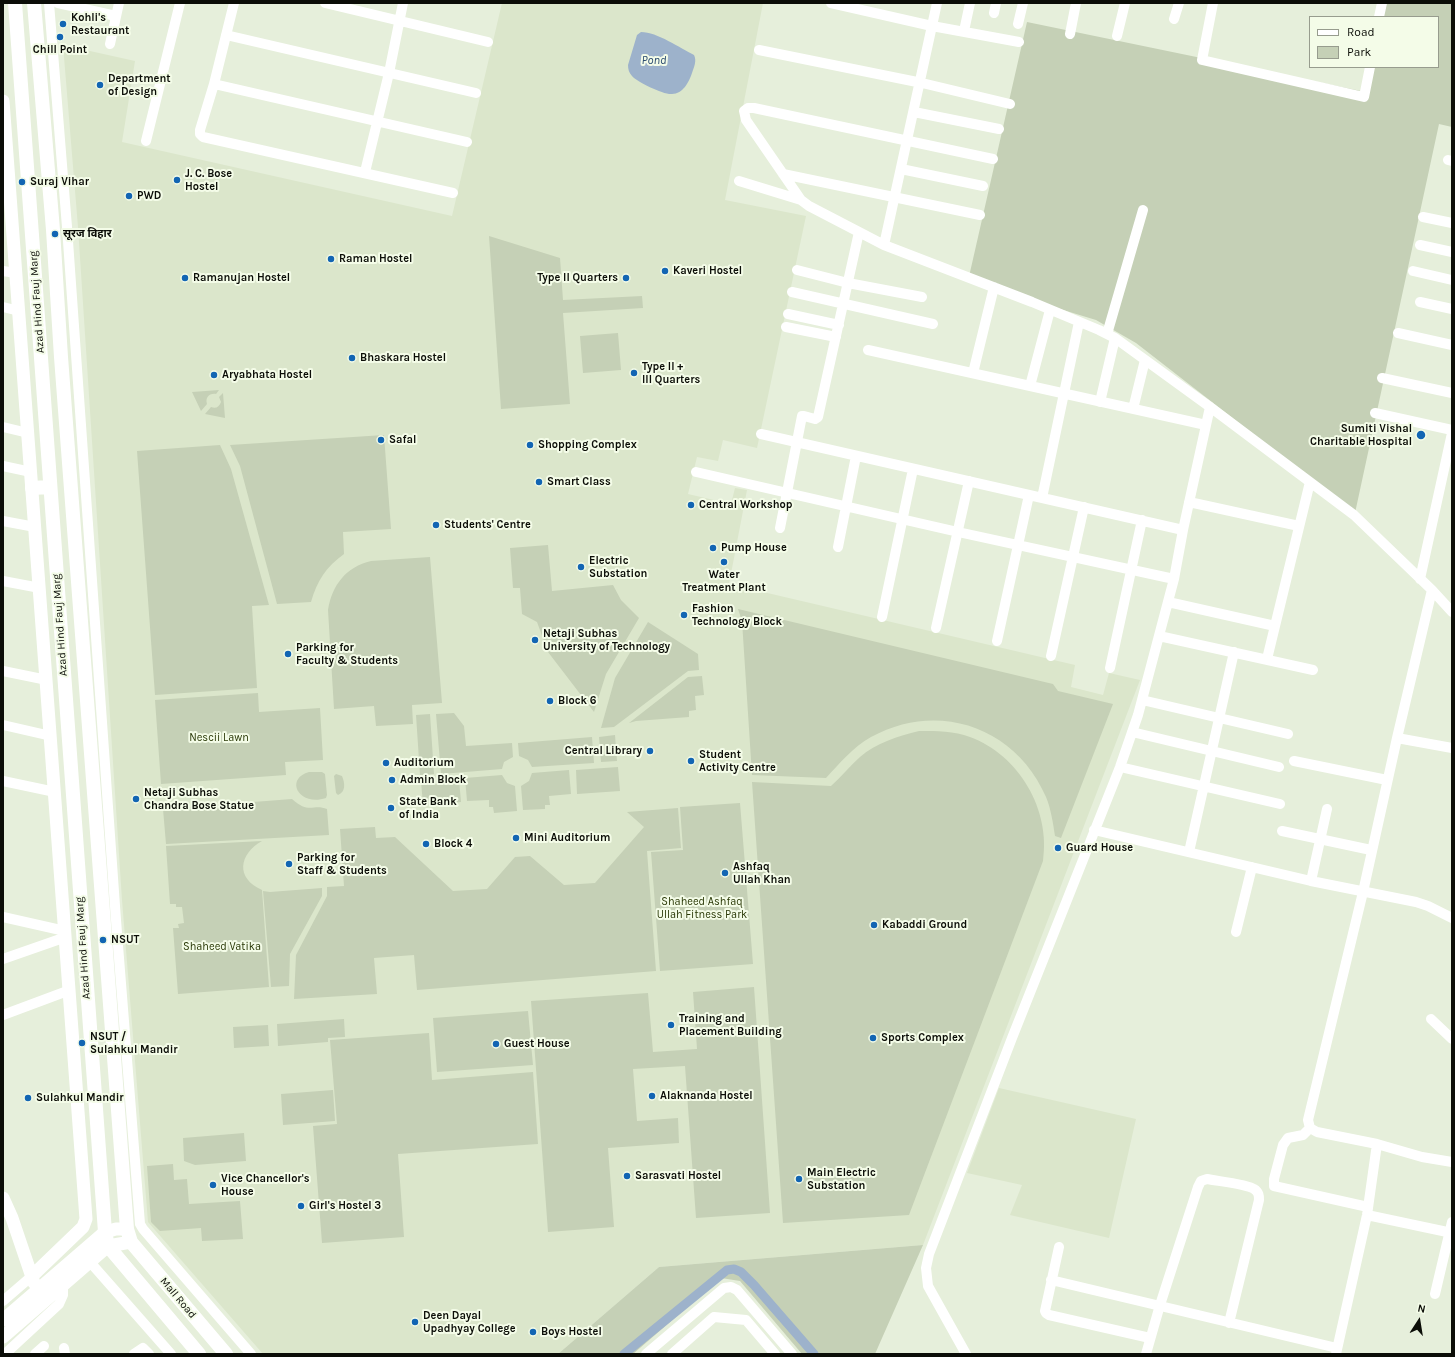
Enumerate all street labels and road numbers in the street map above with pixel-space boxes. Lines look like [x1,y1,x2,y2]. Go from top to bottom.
street label: Azad Hind Fauj Marg [27,250,47,354]
street label: Azad Hind Fauj Marg [50,573,70,677]
street label: Azad Hind Fauj Marg [73,896,93,1000]
street label: Mall Road [157,1275,199,1321]

